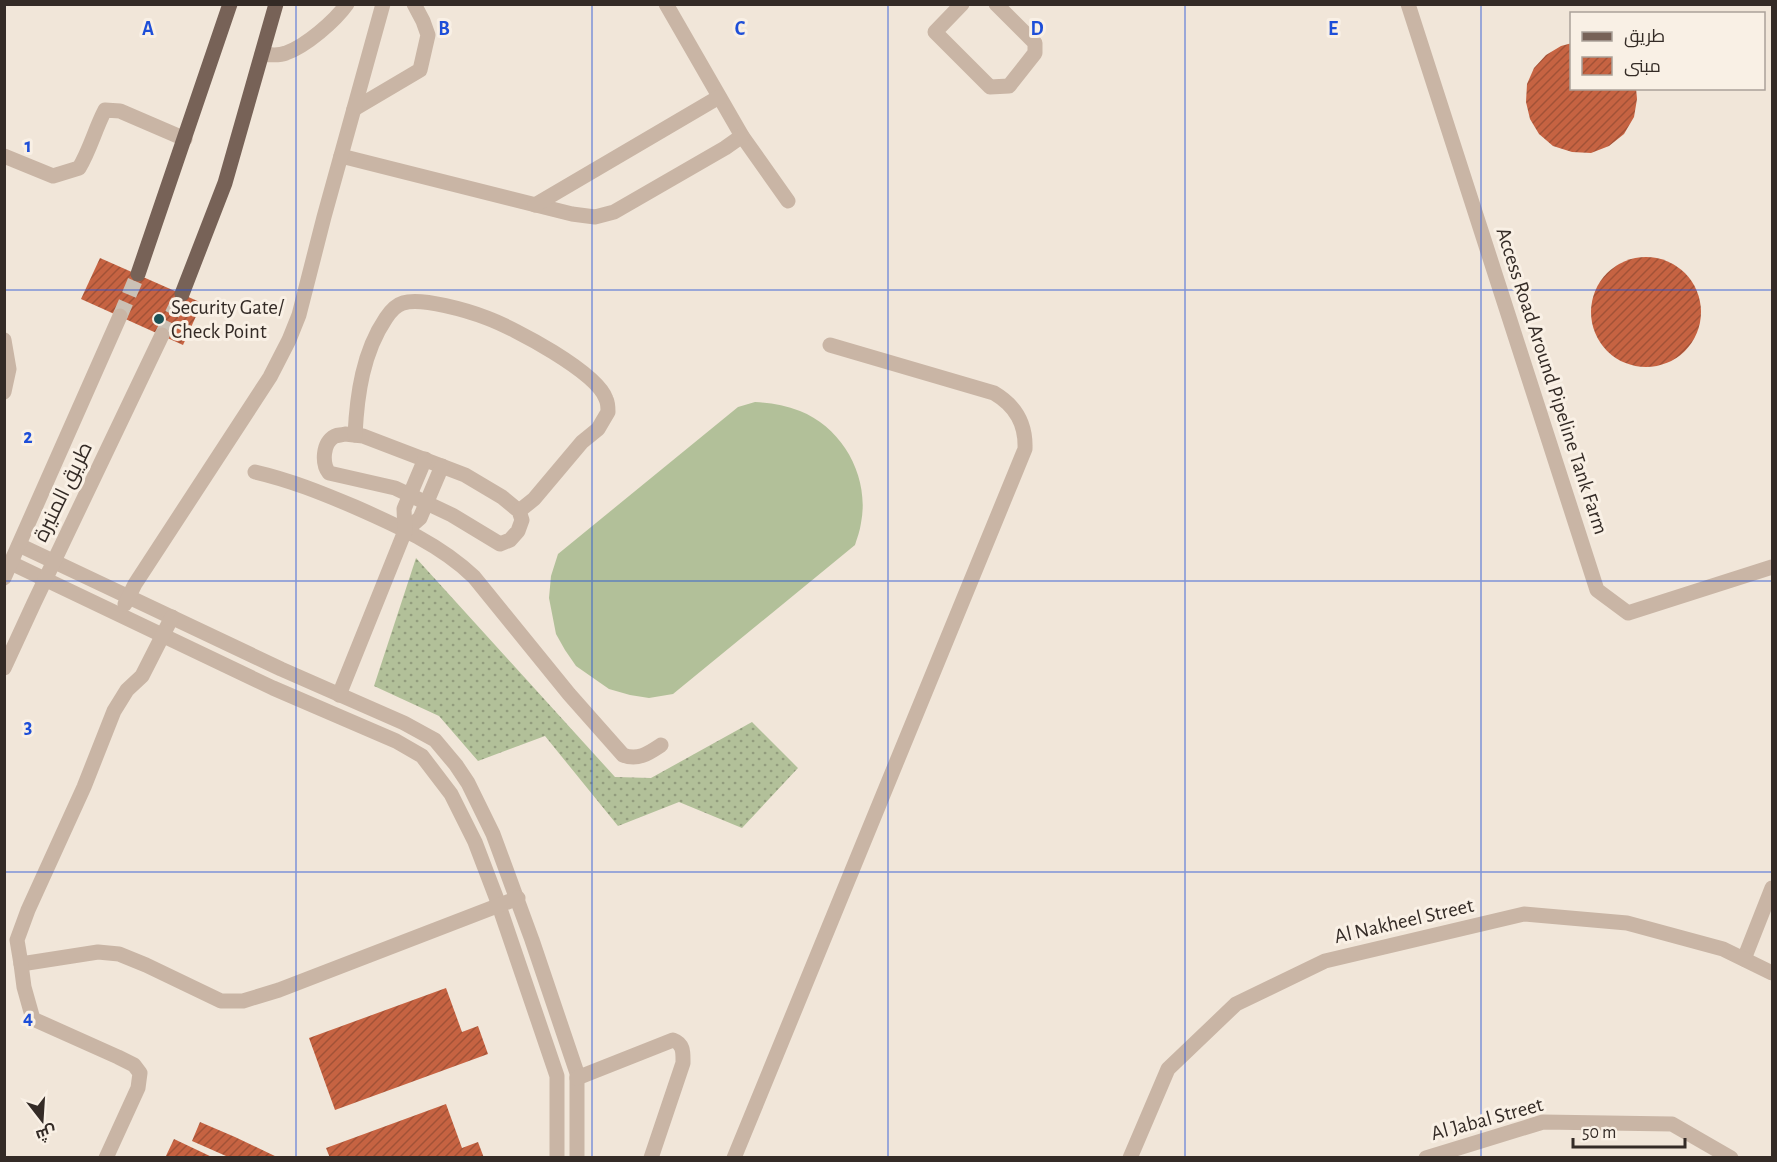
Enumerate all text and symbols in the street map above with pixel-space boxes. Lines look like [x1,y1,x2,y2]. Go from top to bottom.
legend [1570,12,1765,90]
text: A [142,19,154,39]
text: B [438,19,450,39]
text: C [735,19,746,39]
text: D [1030,19,1044,39]
text: E [1328,19,1338,39]
text: طريق [1624,28,1665,48]
text: مبنى [1624,58,1661,77]
text: 1 [24,136,32,156]
street label: Access Road Around Pipeline Tank Farm [1492,225,1612,537]
place label: Security Gate/ Check Point [171,297,285,342]
marker: Security Gate/ Check Point [152,312,166,326]
text: 2 [23,427,33,447]
street label: طريق المنيرة [30,439,98,546]
text: 3 [24,717,32,737]
street label: Al Nakheel Street [1332,895,1476,947]
text: 4 [23,1008,33,1028]
north arrow [12,1090,72,1150]
street label: Al Jabal Street [1429,1094,1546,1144]
scale bar [1573,1111,1686,1149]
text: ش [34,1122,59,1145]
text: 50 m [1582,1124,1616,1142]

